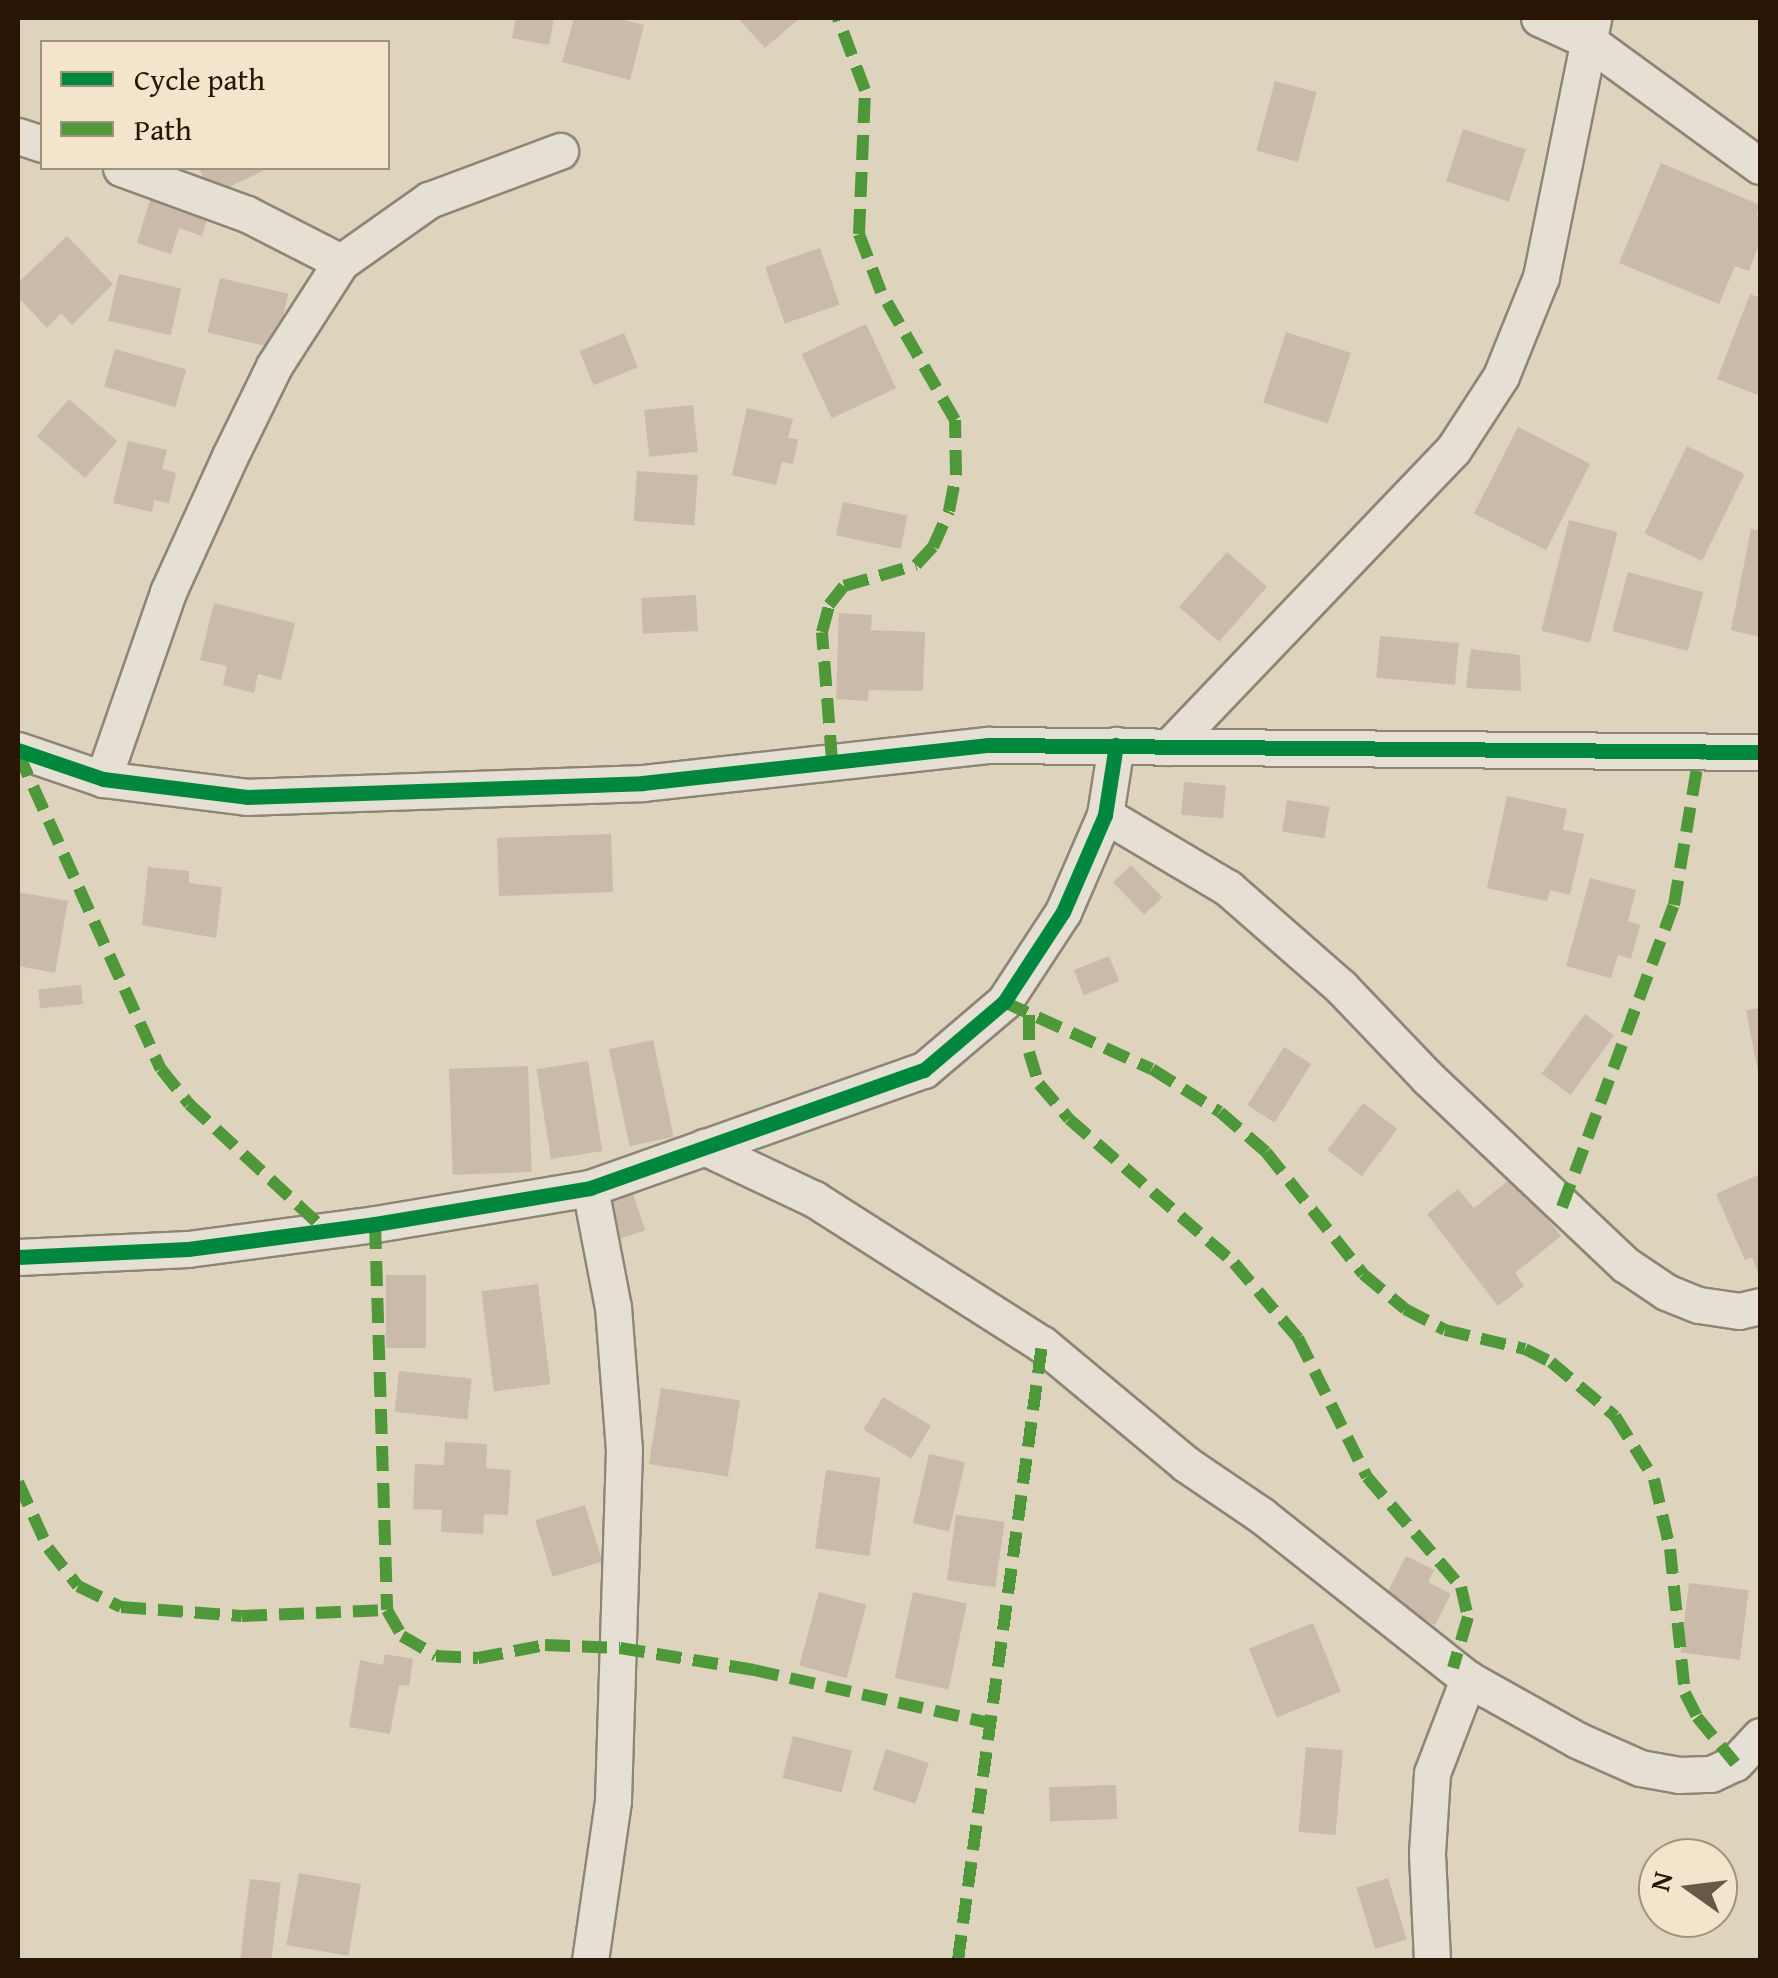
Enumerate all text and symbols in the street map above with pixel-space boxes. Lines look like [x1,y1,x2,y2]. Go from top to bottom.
legend [40,40,390,170]
text: Cycle path [134,57,265,101]
text: Path [134,107,192,151]
north arrow [1638,1838,1738,1938]
text: N [1638,1867,1683,1895]

